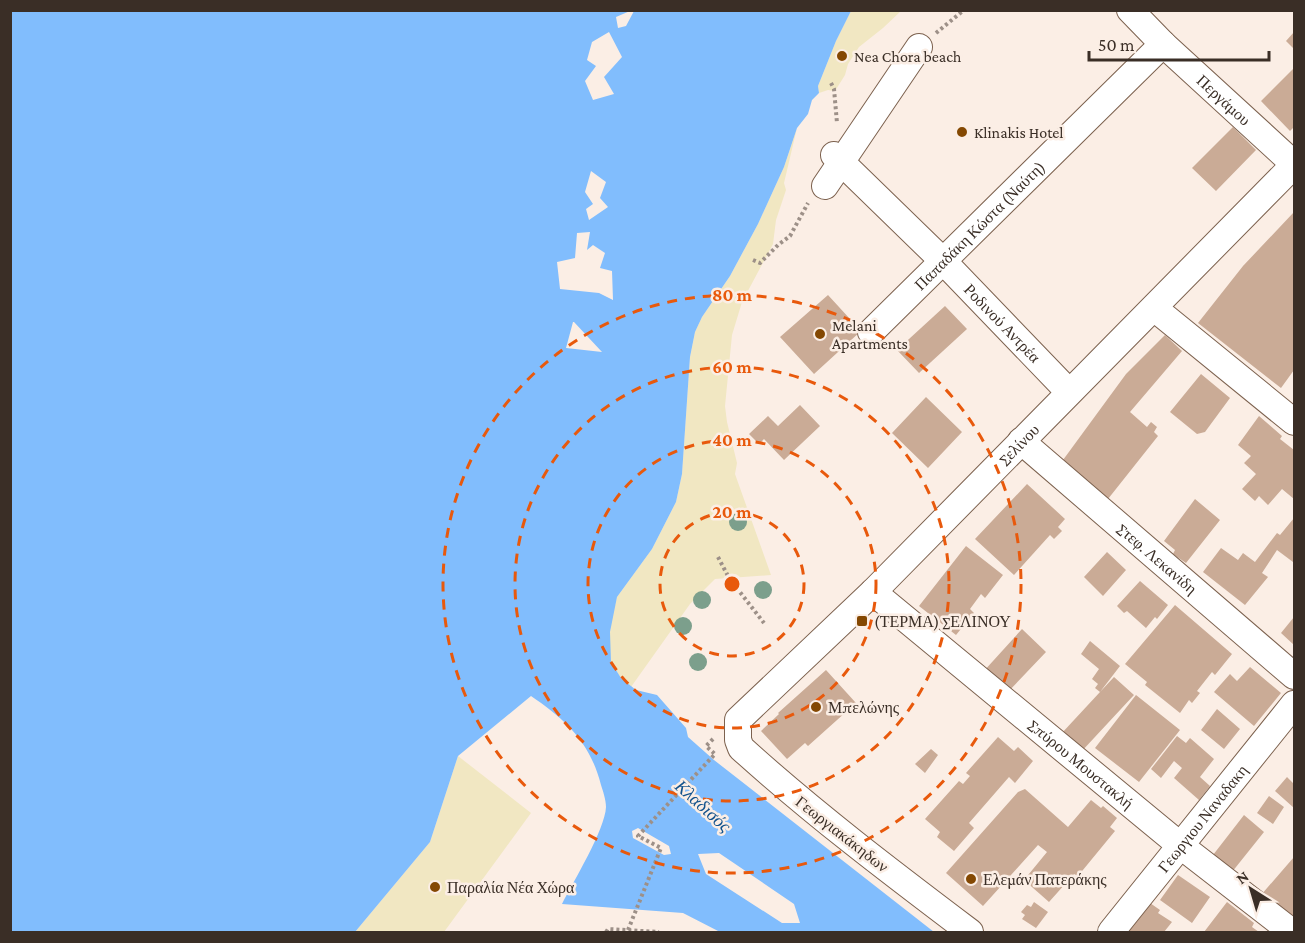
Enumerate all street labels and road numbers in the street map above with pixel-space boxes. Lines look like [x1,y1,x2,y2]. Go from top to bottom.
street label: Περγάμου [1194,71,1254,128]
street label: Παπαδάκη Κώστα (Ναύτη) [911,158,1048,293]
street label: Ροδινού Αντρέα [961,280,1045,366]
street label: Σελίνου [995,420,1042,468]
street label: Στεφ. Λεκανίδη [1114,520,1200,598]
street label: Σπύρου Μουστακλή [1026,716,1137,813]
street label: Γεωργιου Ναναδακη [1154,761,1251,875]
street label: Γεωργιακάκηδων [792,793,891,876]

